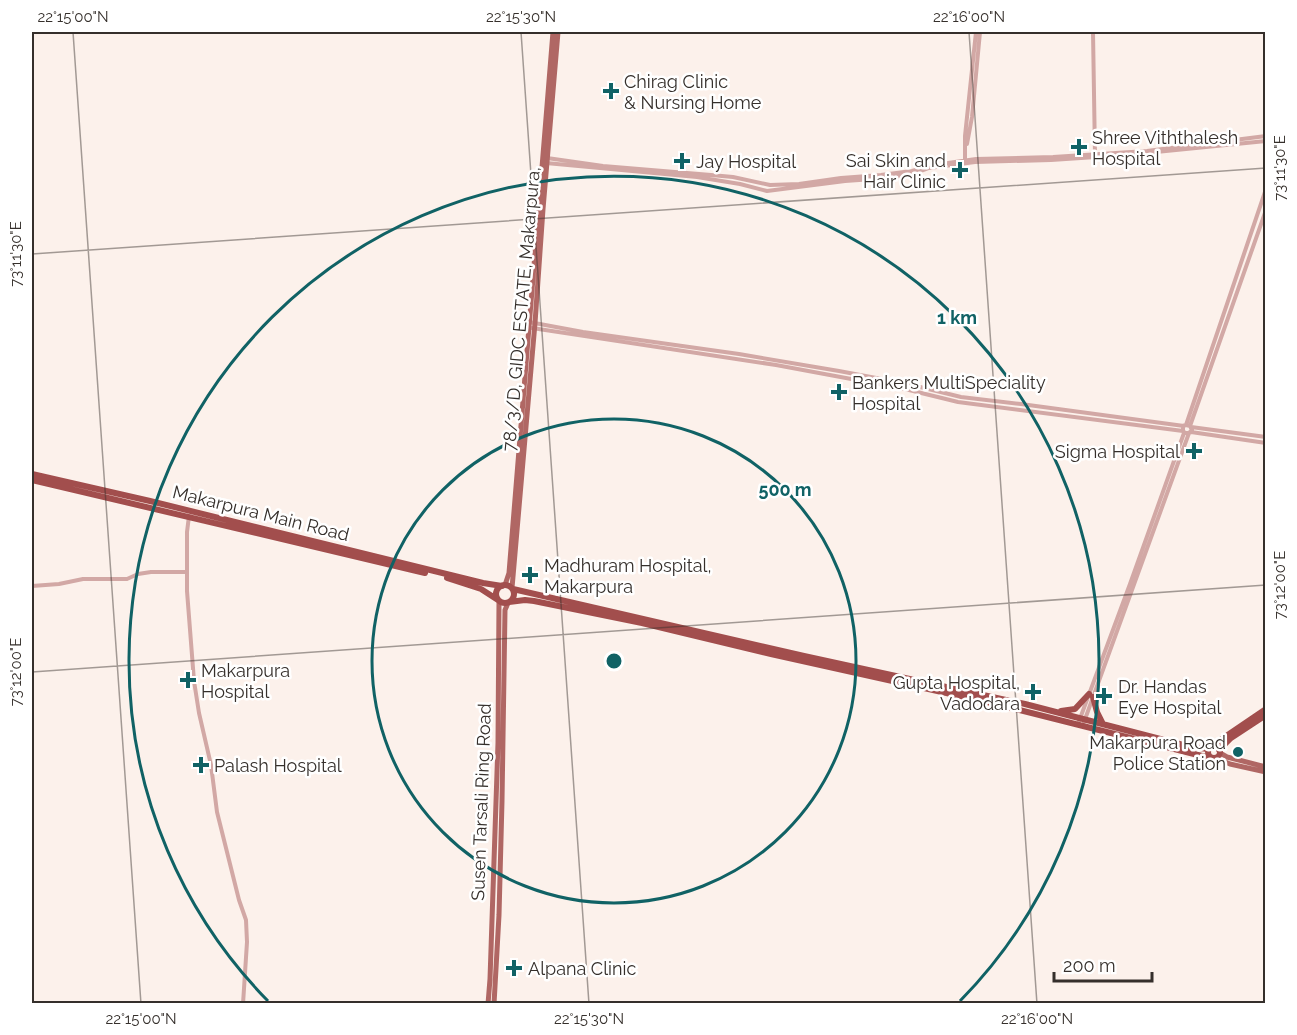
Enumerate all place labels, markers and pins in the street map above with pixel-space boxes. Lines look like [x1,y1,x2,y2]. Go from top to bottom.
place label: Chirag Clinic & Nursing Home [624,71,762,113]
marker: Chirag Clinic & Nursing Home [602,82,620,100]
place label: Shree Viththalesh Hospital [1092,127,1238,169]
marker: Shree Viththalesh Hospital [1070,138,1088,156]
place label: Sai Skin and Hair Clinic [846,150,946,192]
place label: Jay Hospital [696,151,796,172]
marker: Jay Hospital [673,152,691,170]
marker: Sai Skin and Hair Clinic [951,161,969,179]
place label: Bankers MultiSpeciality Hospital [852,372,1046,414]
marker: Bankers MultiSpeciality Hospital [830,383,848,401]
place label: Sigma Hospital [1055,441,1180,462]
marker: Sigma Hospital [1185,442,1203,460]
place label: Madhuram Hospital, Makarpura [544,555,711,597]
marker: Madhuram Hospital, Makarpura [521,566,539,584]
centre of rings [604,651,624,671]
place label: Makarpura Hospital [201,660,290,702]
marker: Makarpura Hospital [179,671,197,689]
place label: Gupta Hospital, Vadodara [893,672,1020,714]
place label: Dr. Handas Eye Hospital [1118,676,1222,718]
marker: Gupta Hospital, Vadodara [1024,683,1042,701]
marker: Dr. Handas Eye Hospital [1095,687,1113,705]
place label: Makarpura Road Police Station [1089,732,1226,774]
marker: Makarpura Road Police Station [1231,745,1245,759]
place label: Palash Hospital [214,755,342,776]
marker: Palash Hospital [192,756,210,774]
place label: Alpana Clinic [528,958,636,979]
marker: Alpana Clinic [505,959,523,977]

